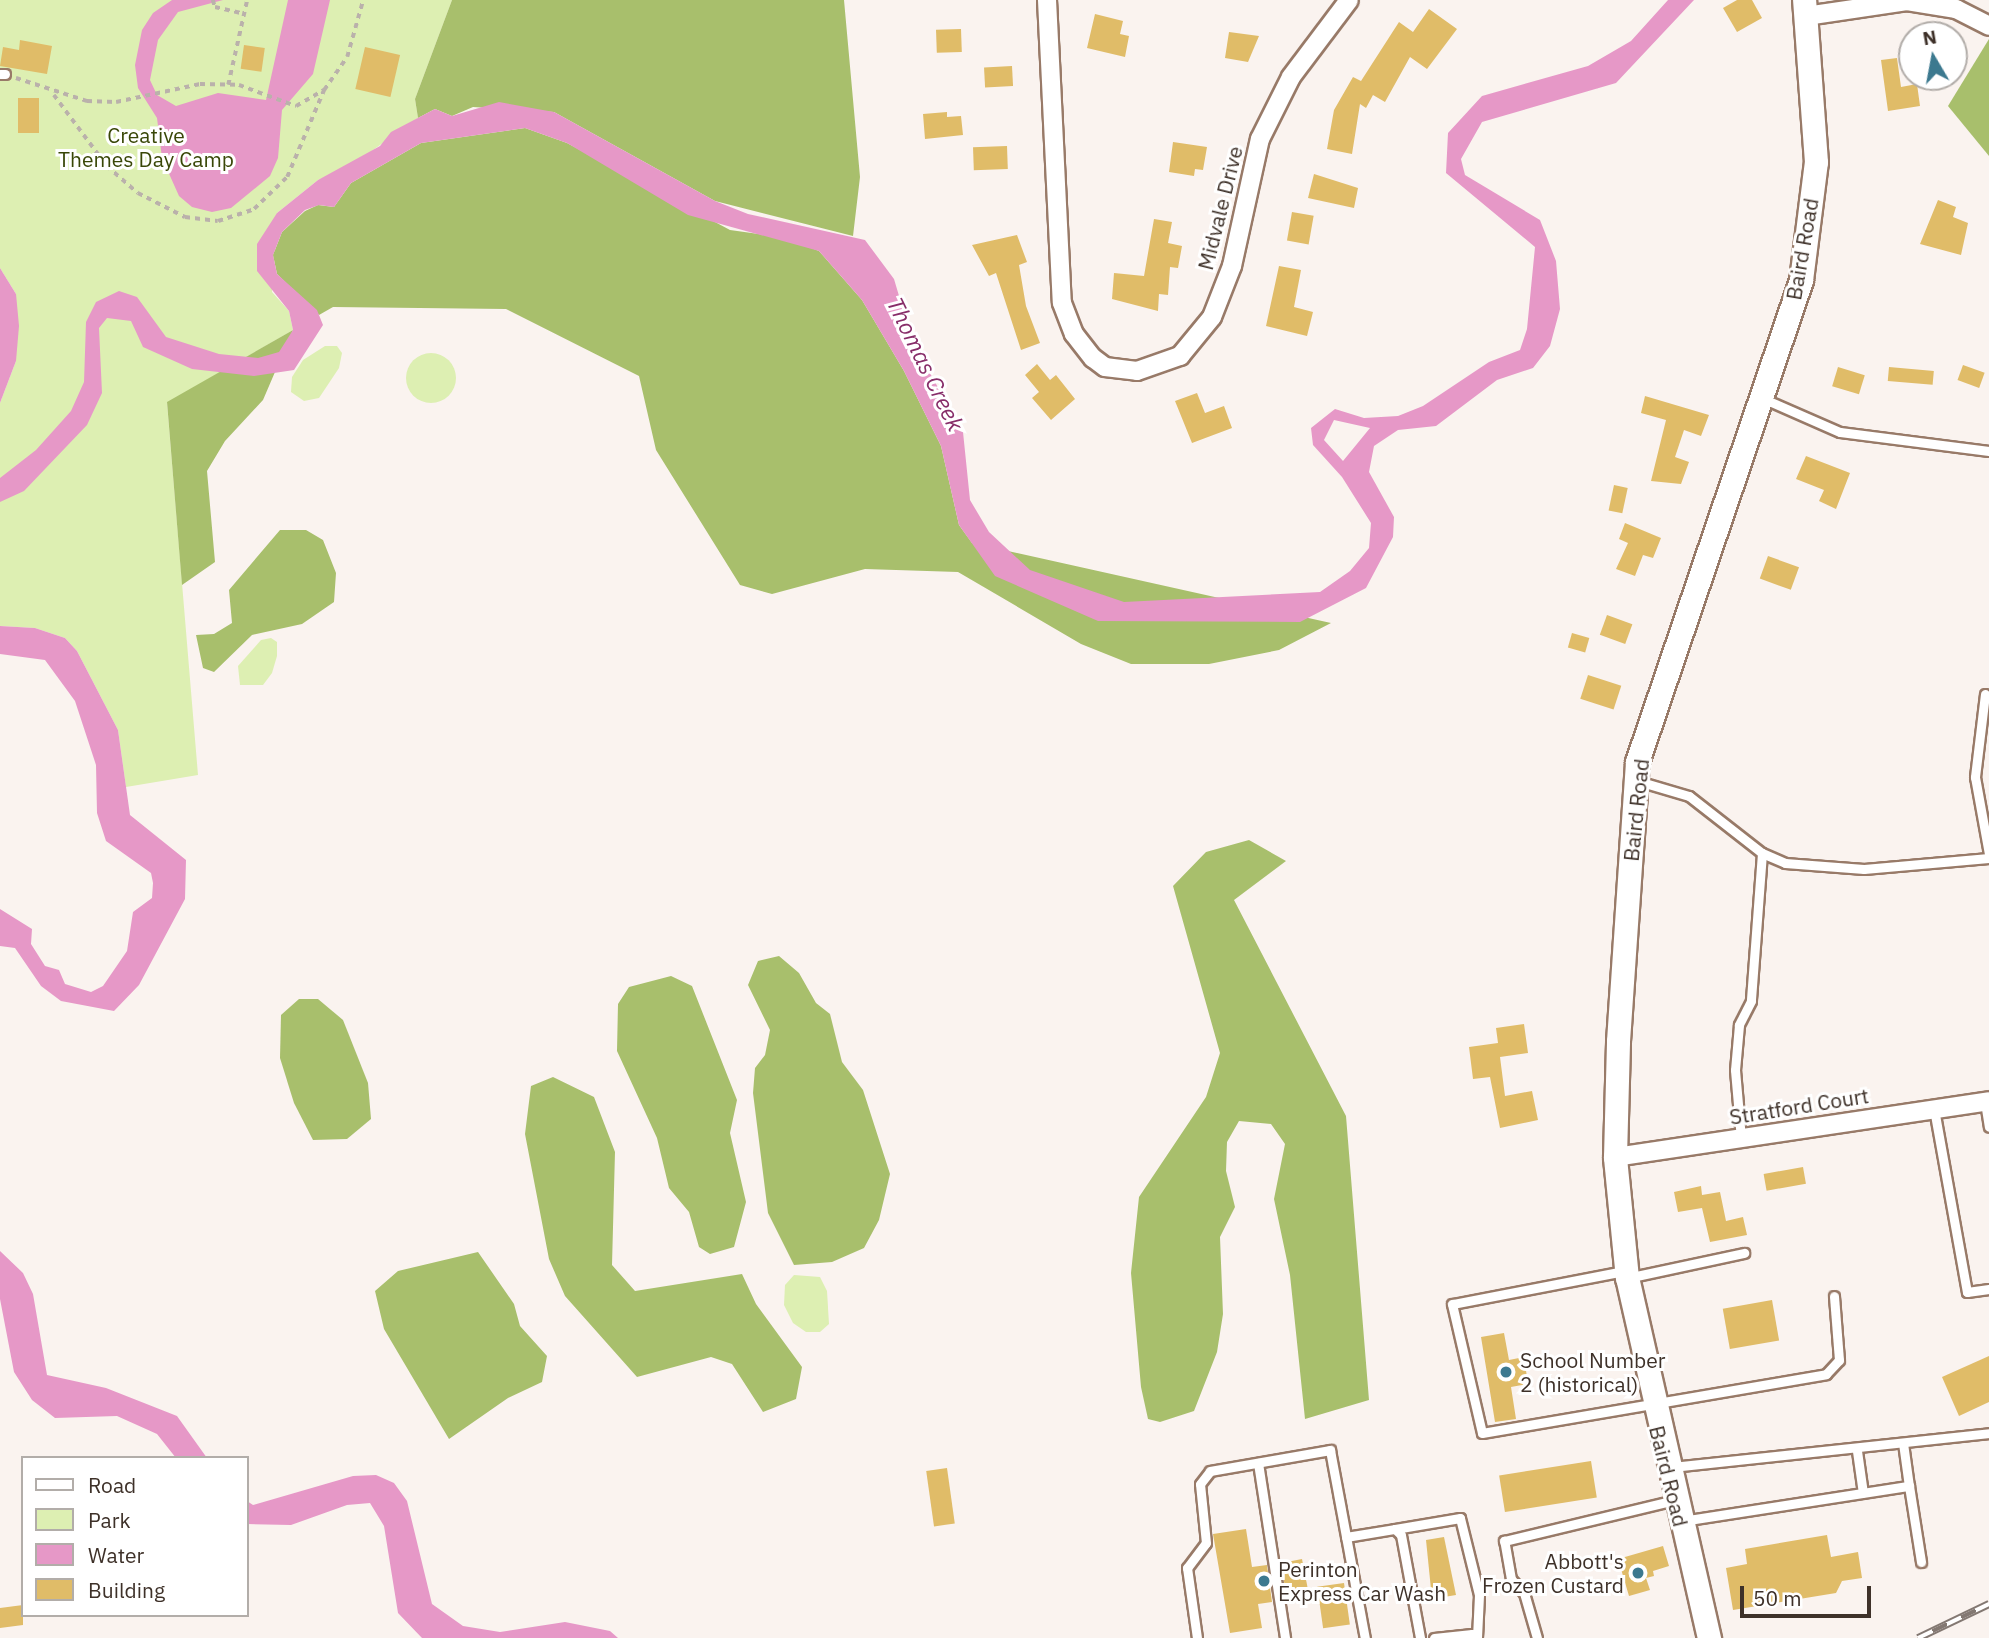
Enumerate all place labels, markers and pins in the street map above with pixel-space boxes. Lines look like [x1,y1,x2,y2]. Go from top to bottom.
place label: School Number 2 (historical) [1520,1347,1665,1397]
marker: School Number 2 (historical) [1498,1364,1514,1380]
place label: Abbott's Frozen Custard [1482,1548,1624,1598]
place label: Perinton Express Car Wash [1278,1556,1446,1606]
marker: Abbott's Frozen Custard [1630,1565,1646,1581]
marker: Perinton Express Car Wash [1256,1573,1272,1589]

